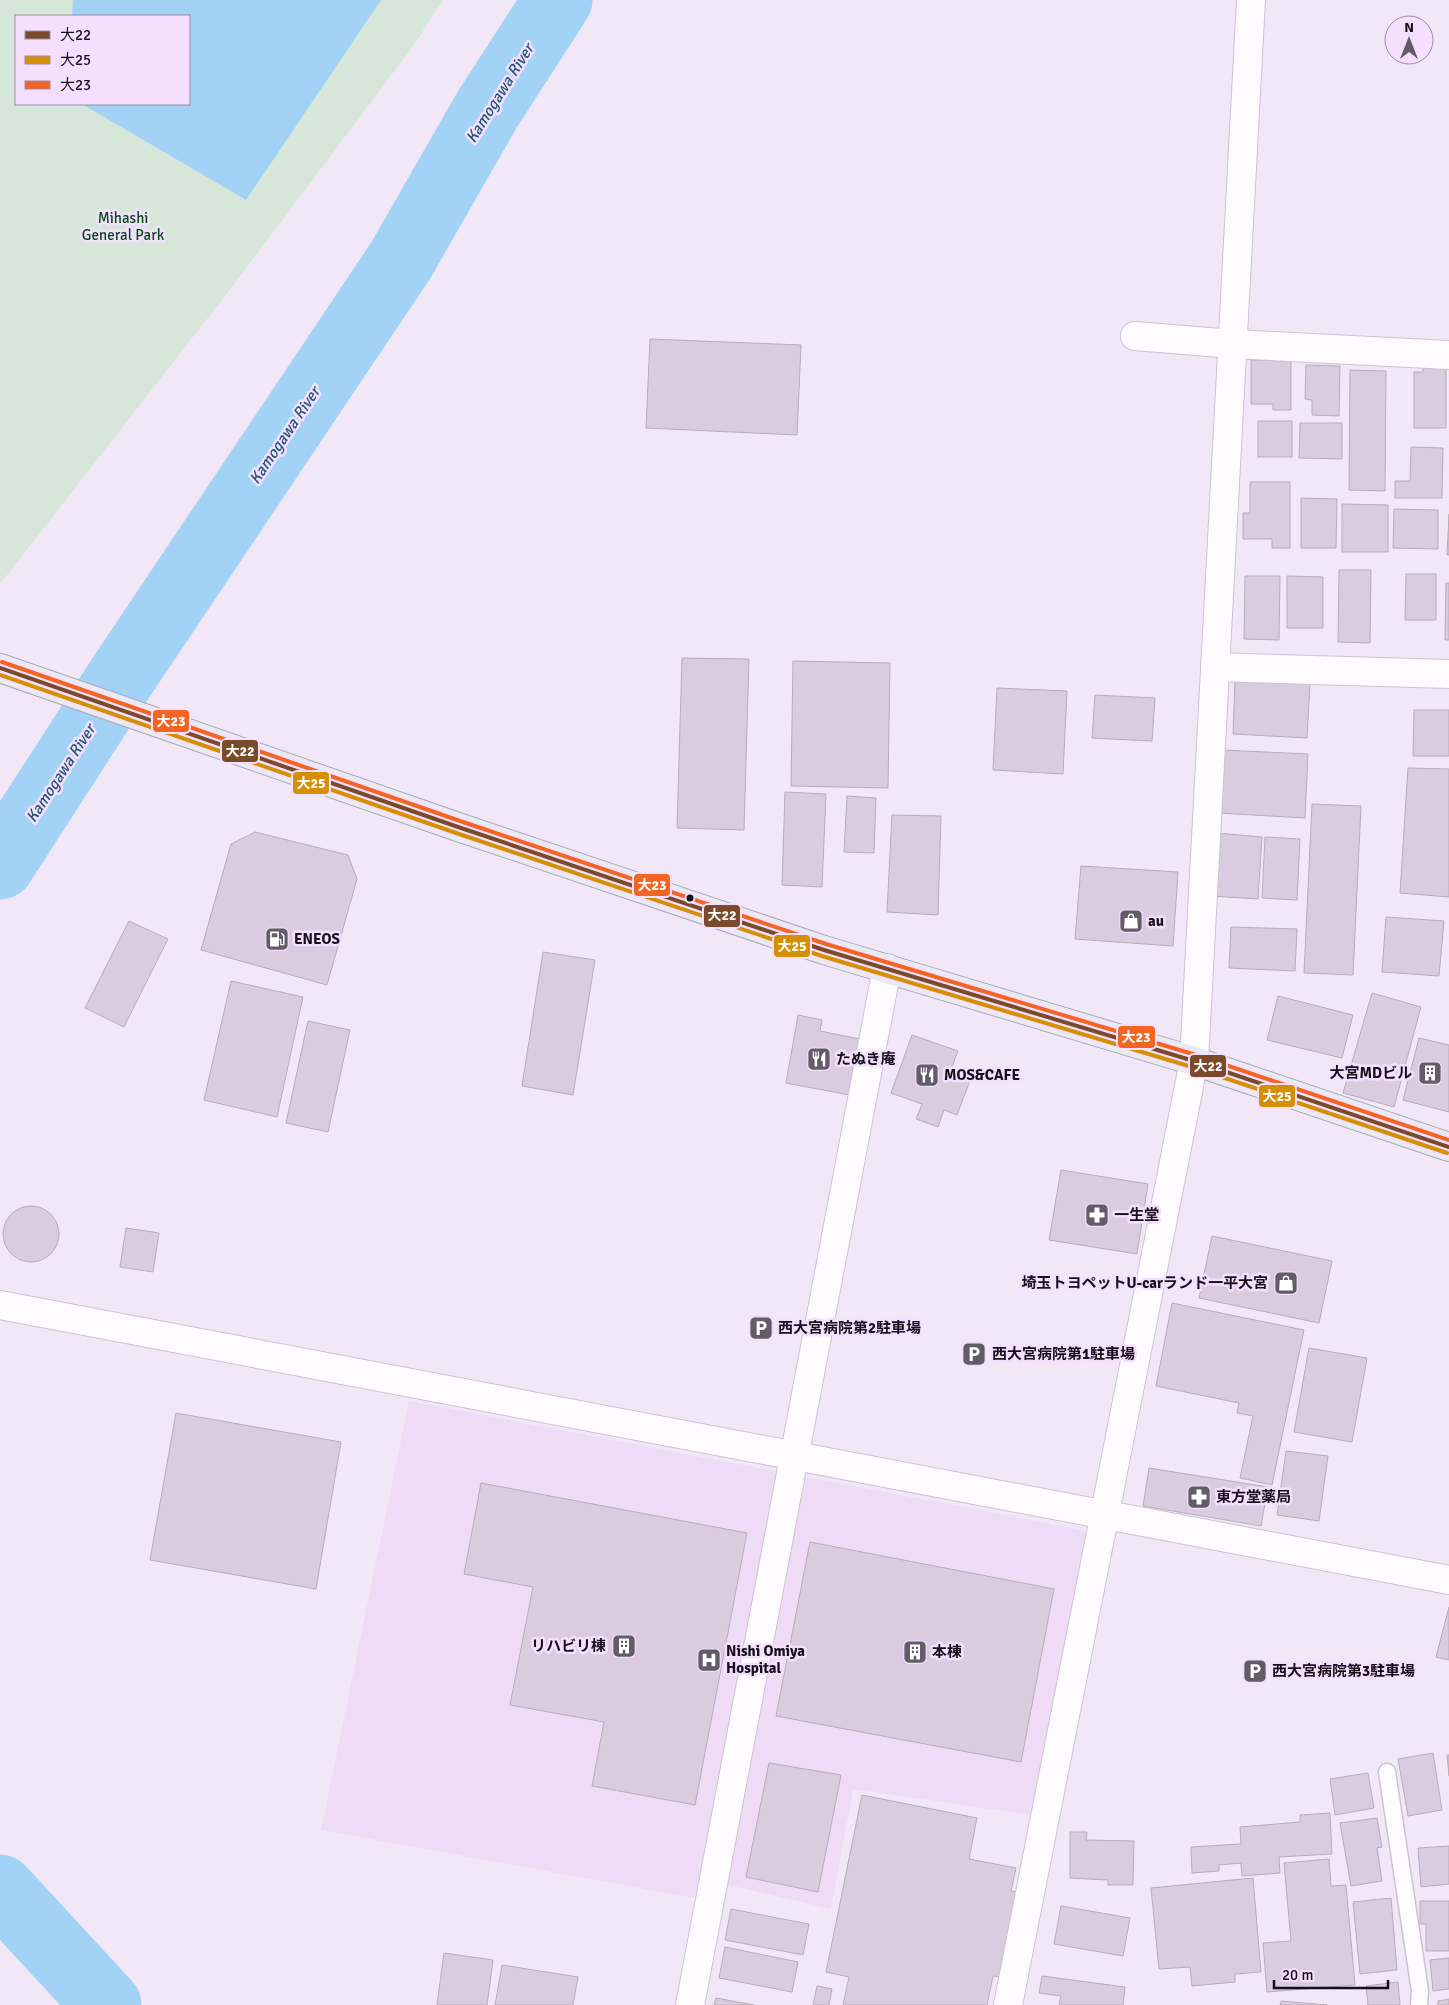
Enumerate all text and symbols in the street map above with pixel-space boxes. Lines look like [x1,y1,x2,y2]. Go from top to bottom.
legend [15,15,190,105]
north arrow [1384,15,1434,65]
text: N [1404,19,1414,36]
text: 大22 [60,26,91,44]
water label: Kamogawa River [461,39,539,147]
text: 大25 [60,51,91,69]
text: 大23 [60,76,91,94]
park label: Mihashi General Park [82,209,165,244]
water label: Kamogawa River [245,381,326,488]
line badge: 大23 [152,709,190,733]
text: 大23 [156,713,186,730]
water label: Kamogawa River [22,719,101,826]
line badge: 大22 [221,739,259,763]
text: 大22 [225,743,255,760]
line badge: 大25 [292,771,330,795]
text: 大25 [296,775,326,792]
line badge: 大23 [633,873,671,897]
text: 大23 [637,877,667,894]
unlabelled marker [685,893,695,903]
line badge: 大22 [703,904,741,928]
text: 大22 [707,907,737,924]
shop icon: au [1118,908,1144,934]
place label: au [1148,912,1164,930]
fuel station icon: ENEOS [264,926,290,952]
place label: ENEOS [294,930,340,948]
line badge: 大25 [773,934,811,958]
text: 大25 [777,938,807,955]
line badge: 大23 [1117,1025,1156,1049]
text: 大23 [1121,1029,1151,1046]
restaurant icon: たぬき庵 [806,1046,832,1072]
place label: たぬき庵 [836,1050,896,1068]
line badge: 大22 [1189,1054,1227,1078]
text: 大22 [1193,1058,1223,1075]
building icon: 大宮MDビル [1417,1060,1443,1086]
restaurant icon: MOS&CAFE [914,1062,940,1088]
place label: 大宮MDビル [1329,1064,1412,1082]
place label: MOS&CAFE [944,1066,1021,1084]
line badge: 大25 [1258,1084,1296,1108]
text: 大25 [1262,1088,1292,1105]
pharmacy icon: 一生堂 [1084,1202,1110,1228]
place label: 一生堂 [1114,1206,1159,1224]
shop icon: 埼玉トヨペットU-carランド一平大宮 [1273,1270,1299,1296]
place label: 埼玉トヨペットU-carランド一平大宮 [1021,1274,1268,1292]
parking icon: 西大宮病院第2駐車場 [748,1315,774,1341]
place label: 西大宮病院第2駐車場 [778,1319,921,1337]
parking icon: 西大宮病院第1駐車場 [961,1341,987,1367]
place label: 西大宮病院第1駐車場 [992,1345,1135,1363]
pharmacy icon: 東方堂薬局 [1186,1484,1212,1510]
place label: 東方堂薬局 [1216,1488,1291,1506]
building icon: リハビリ棟 [611,1633,637,1659]
place label: リハビリ棟 [531,1637,606,1655]
building icon: 本棟 [902,1639,928,1665]
place label: Nishi Omiya Hospital [726,1642,805,1677]
place label: 本棟 [932,1643,962,1661]
hospital icon: Nishi Omiya Hospital [696,1647,722,1673]
parking icon: 西大宮病院第3駐車場 [1242,1658,1268,1684]
place label: 西大宮病院第3駐車場 [1272,1662,1415,1680]
scale bar [1274,1958,1388,1990]
text: 20 m [1282,1966,1313,1984]

